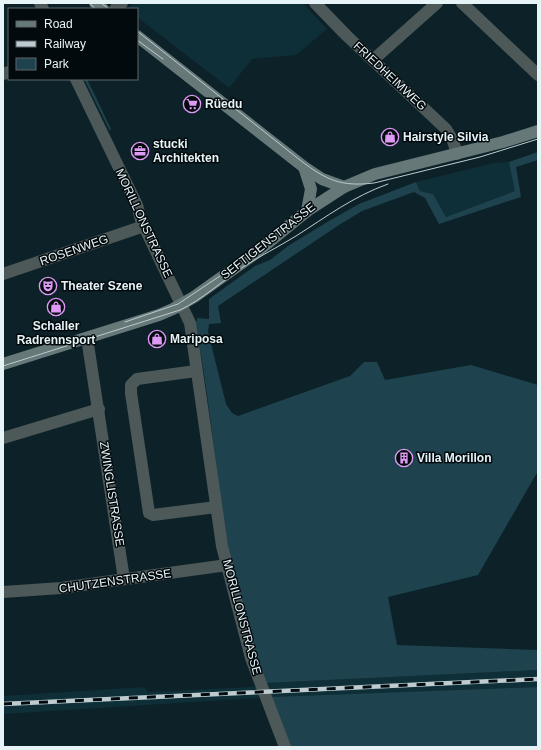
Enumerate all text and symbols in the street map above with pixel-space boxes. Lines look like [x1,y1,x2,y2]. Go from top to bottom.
legend [8,8,138,80]
text: Road [44,17,73,31]
text: Railway [44,37,86,51]
street label: FRIEDHEIMWEG [351,39,429,113]
text: Park [44,57,70,71]
supermarket icon: Rüedu [182,94,202,114]
place label: Rüedu [205,97,242,111]
shop icon: Hairstyle Silvia [380,127,400,147]
place label: Hairstyle Silvia [403,130,489,144]
place label: stucki Architekten [153,137,219,165]
office icon: stucki Architekten [130,141,150,161]
street label: MORILLONSTRASSE [113,166,175,280]
street label: SEFTIGENSTRASSE [218,200,318,282]
street label: ROSENWEG [38,232,110,268]
theatre icon: Theater Szene [38,276,58,296]
place label: Theater Szene [61,279,143,293]
shop icon: Schaller Radrennsport [46,297,66,317]
place label: Schaller Radrennsport [17,319,95,347]
shop icon: Mariposa [147,329,167,349]
place label: Mariposa [170,332,223,346]
street label: ZWINGLISTRASSE [97,441,127,547]
building icon: Villa Morillon [394,448,414,468]
place label: Villa Morillon [417,451,491,465]
street label: MORILLONSTRASSE [220,558,264,676]
street label: CHUTZENSTRASSE [58,566,172,596]

